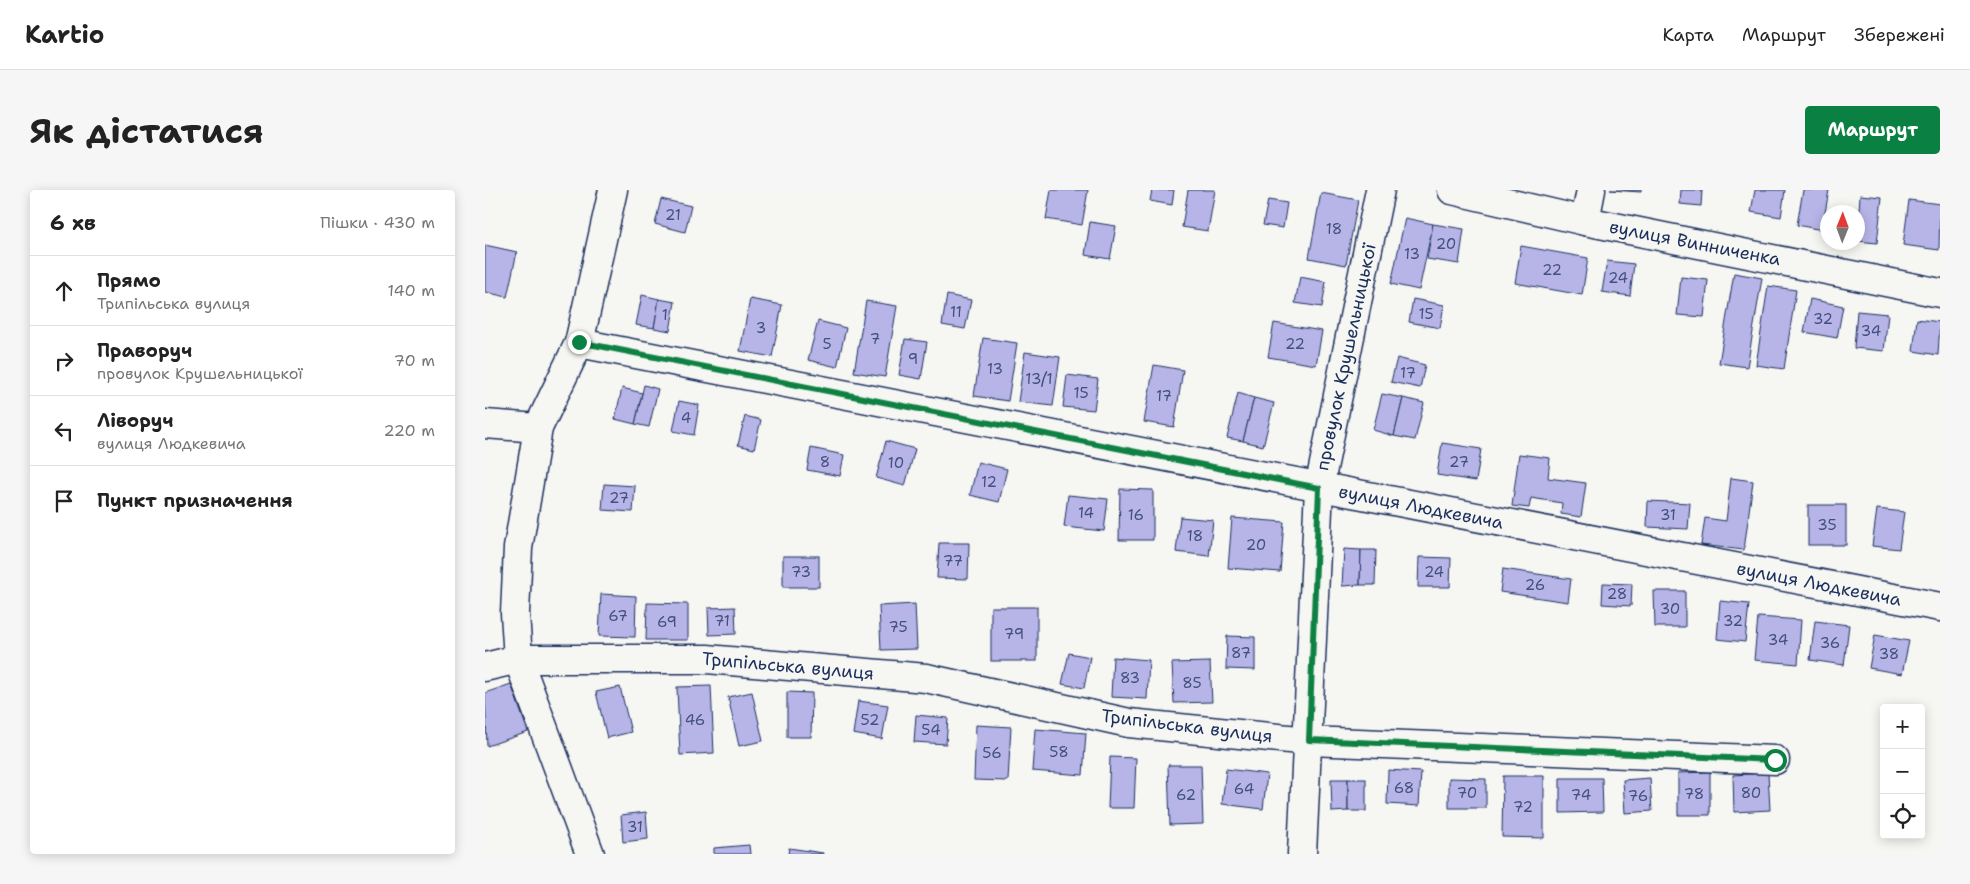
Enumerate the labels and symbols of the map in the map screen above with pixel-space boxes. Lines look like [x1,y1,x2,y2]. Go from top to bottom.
house number: 21 [665,205,681,225]
north arrow [1820,205,1865,250]
street label: вулиця Винниченка [1607,215,1783,271]
house number: 18 [1326,219,1342,239]
house number: 20 [1436,234,1456,254]
street label: провулок Крушельницької [1310,240,1382,473]
house number: 13 [1404,244,1420,264]
house number: 22 [1542,260,1562,280]
house number: 24 [1608,268,1628,288]
house number: 11 [950,302,962,322]
house number: 15 [1418,304,1434,324]
house number: 1 [662,305,668,325]
house number: 32 [1813,309,1833,329]
house number: 3 [756,318,766,338]
house number: 34 [1861,321,1881,341]
house number: 7 [870,329,880,349]
route end [568,331,591,354]
house number: 5 [822,334,832,354]
house number: 22 [1285,334,1305,354]
house number: 9 [908,349,918,369]
house number: 13 [987,359,1003,379]
house number: 17 [1400,363,1416,383]
house number: 13/1 [1025,369,1053,389]
house number: 15 [1073,383,1089,403]
house number: 17 [1156,386,1172,406]
house number: 4 [681,408,691,428]
house number: 8 [820,452,830,472]
house number: 27 [1449,452,1469,472]
house number: 10 [888,453,904,473]
house number: 12 [981,472,997,492]
street label: вулиця Людкевича [1337,479,1505,535]
house number: 27 [609,488,629,508]
house number: 14 [1078,503,1094,523]
house number: 16 [1128,505,1144,525]
house number: 31 [1660,505,1676,525]
house number: 35 [1817,515,1837,535]
house number: 18 [1187,526,1203,546]
house number: 20 [1246,535,1266,555]
house number: 77 [943,551,963,571]
street label: вулиця Людкевича [1735,556,1903,612]
house number: 73 [791,562,811,582]
house number: 24 [1424,562,1444,582]
house number: 26 [1525,575,1545,595]
house number: 28 [1607,584,1627,604]
house number: 30 [1660,599,1680,619]
house number: 67 [608,606,628,626]
house number: 71 [714,611,730,631]
house number: 32 [1723,611,1743,631]
house number: 69 [657,612,677,632]
house number: 75 [888,617,908,637]
house number: 79 [1004,624,1024,644]
house number: 34 [1768,630,1788,650]
house number: 36 [1820,633,1840,653]
house number: 87 [1231,643,1251,663]
house number: 38 [1879,644,1899,664]
street label: Трипільська вулиця [701,647,875,685]
house number: 83 [1120,668,1140,688]
house number: 85 [1182,673,1202,693]
street label: Трипільська вулиця [1100,704,1274,748]
house number: 46 [685,710,705,730]
house number: 52 [861,710,879,730]
house number: 54 [921,720,941,740]
house number: 58 [1049,742,1069,762]
house number: 56 [982,743,1002,763]
route start [1764,749,1787,772]
house number: 68 [1394,778,1414,798]
house number: 64 [1234,779,1254,799]
house number: 70 [1457,783,1477,803]
house number: 80 [1741,783,1761,803]
house number: 78 [1684,784,1704,804]
house number: 62 [1176,785,1196,805]
house number: 74 [1571,785,1591,805]
house number: 76 [1628,786,1648,806]
house number: 72 [1513,797,1533,817]
house number: 31 [627,817,643,837]

